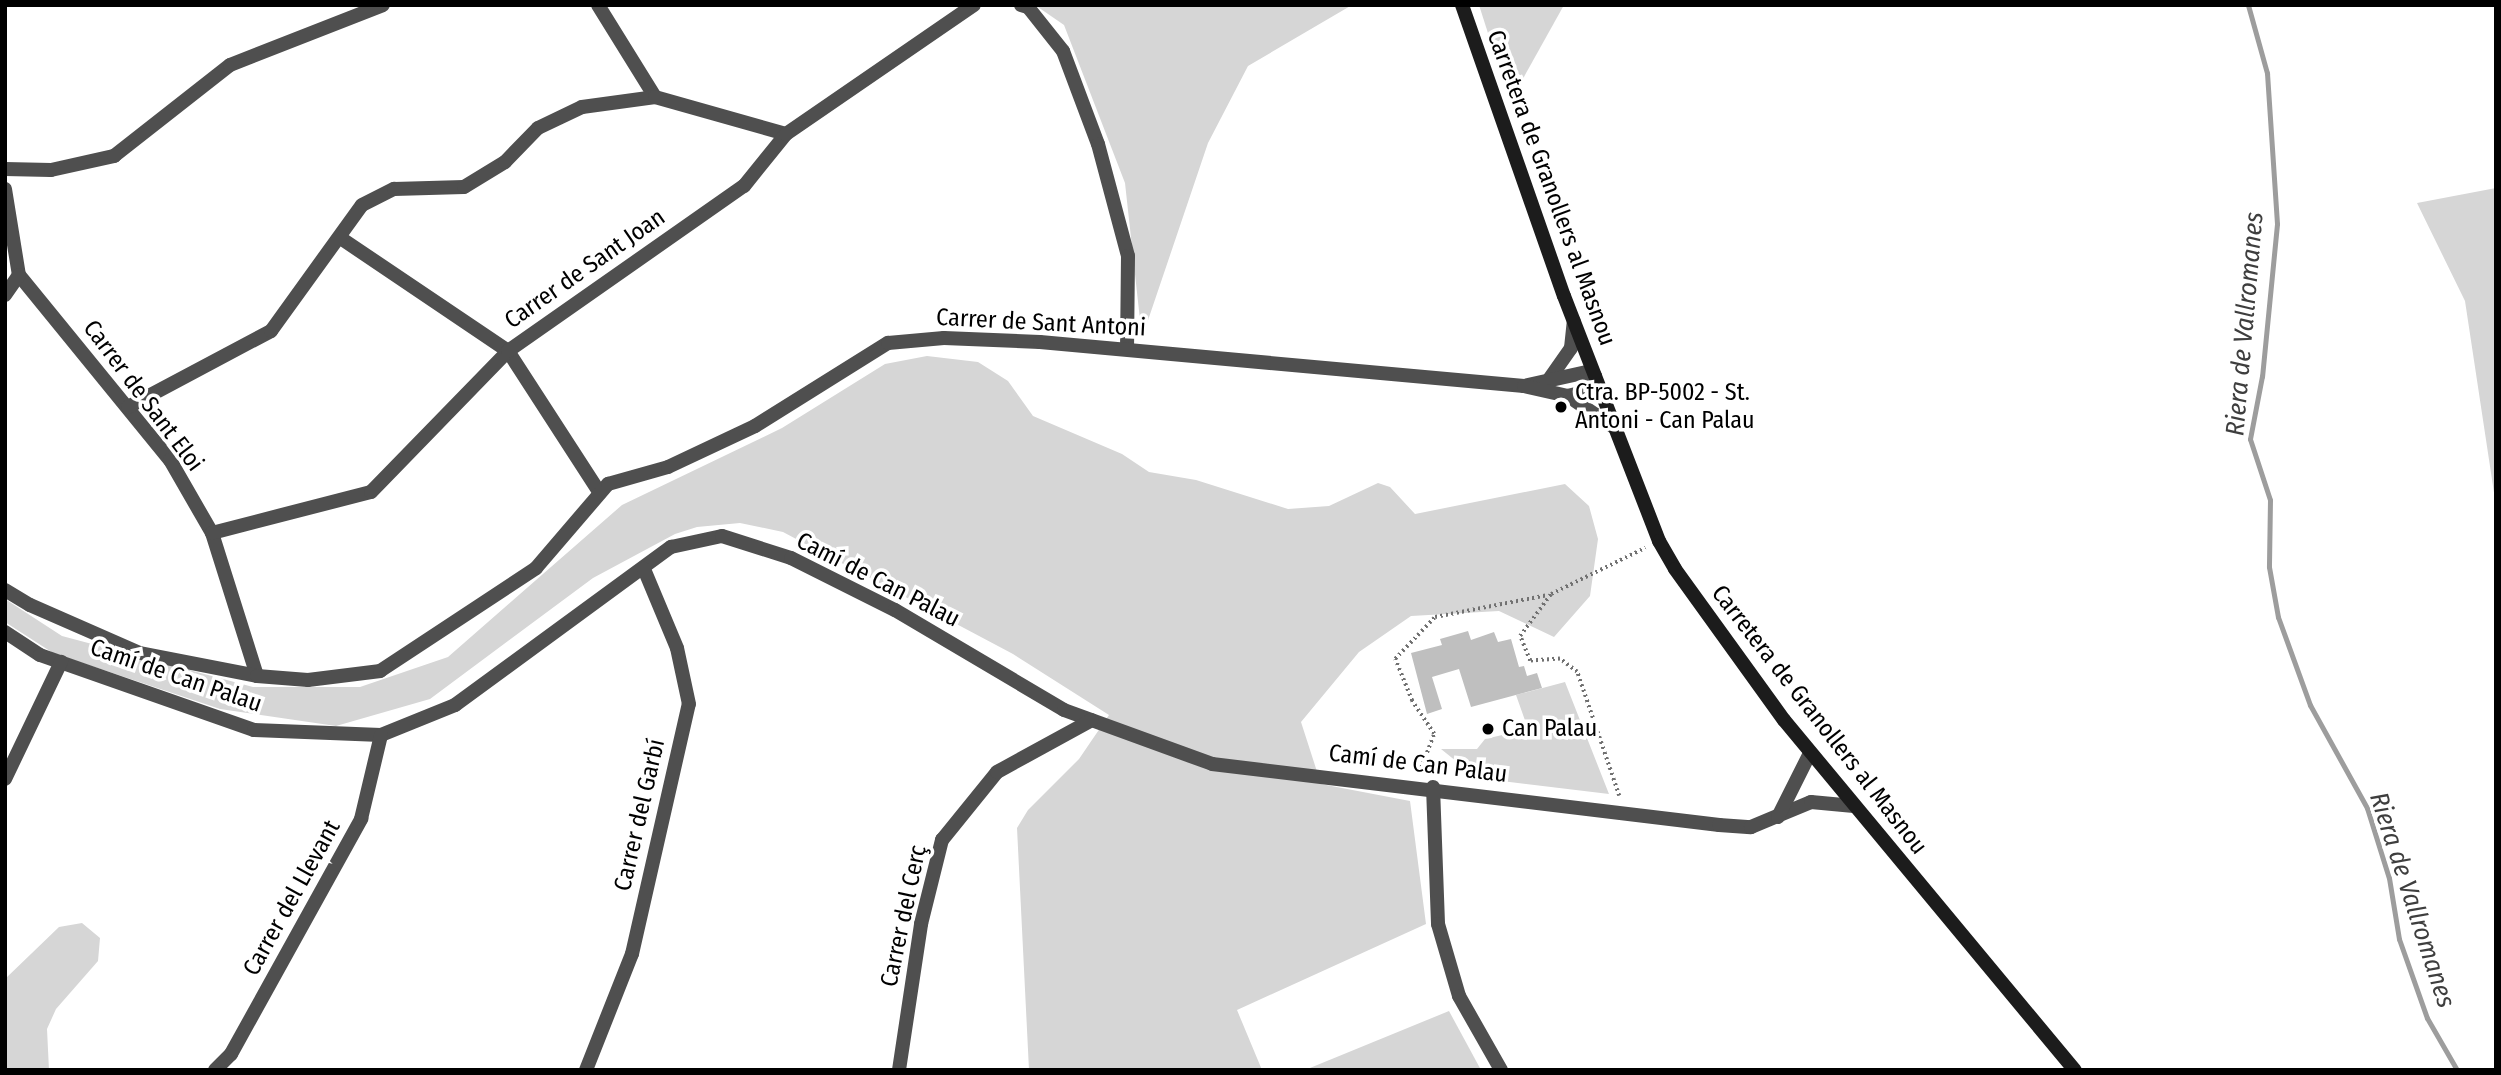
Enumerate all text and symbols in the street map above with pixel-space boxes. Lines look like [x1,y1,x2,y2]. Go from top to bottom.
street label: Carretera de Granollers al Masnou [1480,26,1622,350]
street label: Carrer de Sant Joan [499,203,671,335]
water label: Riera de Vallromanes [2220,211,2270,437]
street label: Carrer de Sant Antoni [935,303,1147,343]
street label: Carrer de Sant Eloi [77,315,209,477]
place label: Ctra. BP-5002 - St. Antoni - Can Palau [1575,379,1755,435]
marker: Ctra. BP-5002 - St. Antoni - Can Palau [1553,399,1569,415]
street label: Camí de Can Palau [791,526,965,634]
street label: Carretera de Granollers al Masnou [1705,580,1933,860]
street label: Camí de Can Palau [86,633,266,719]
place label: Can Palau [1502,715,1597,743]
marker: Can Palau [1480,721,1496,737]
street label: Carrer del Garbí [609,736,671,894]
street label: Camí de Can Palau [1327,739,1509,789]
water label: Riera de Vallromanes [2362,788,2462,1012]
street label: Carrer del Llevant [237,815,347,981]
street label: Carrer del Cerç [875,843,933,989]

